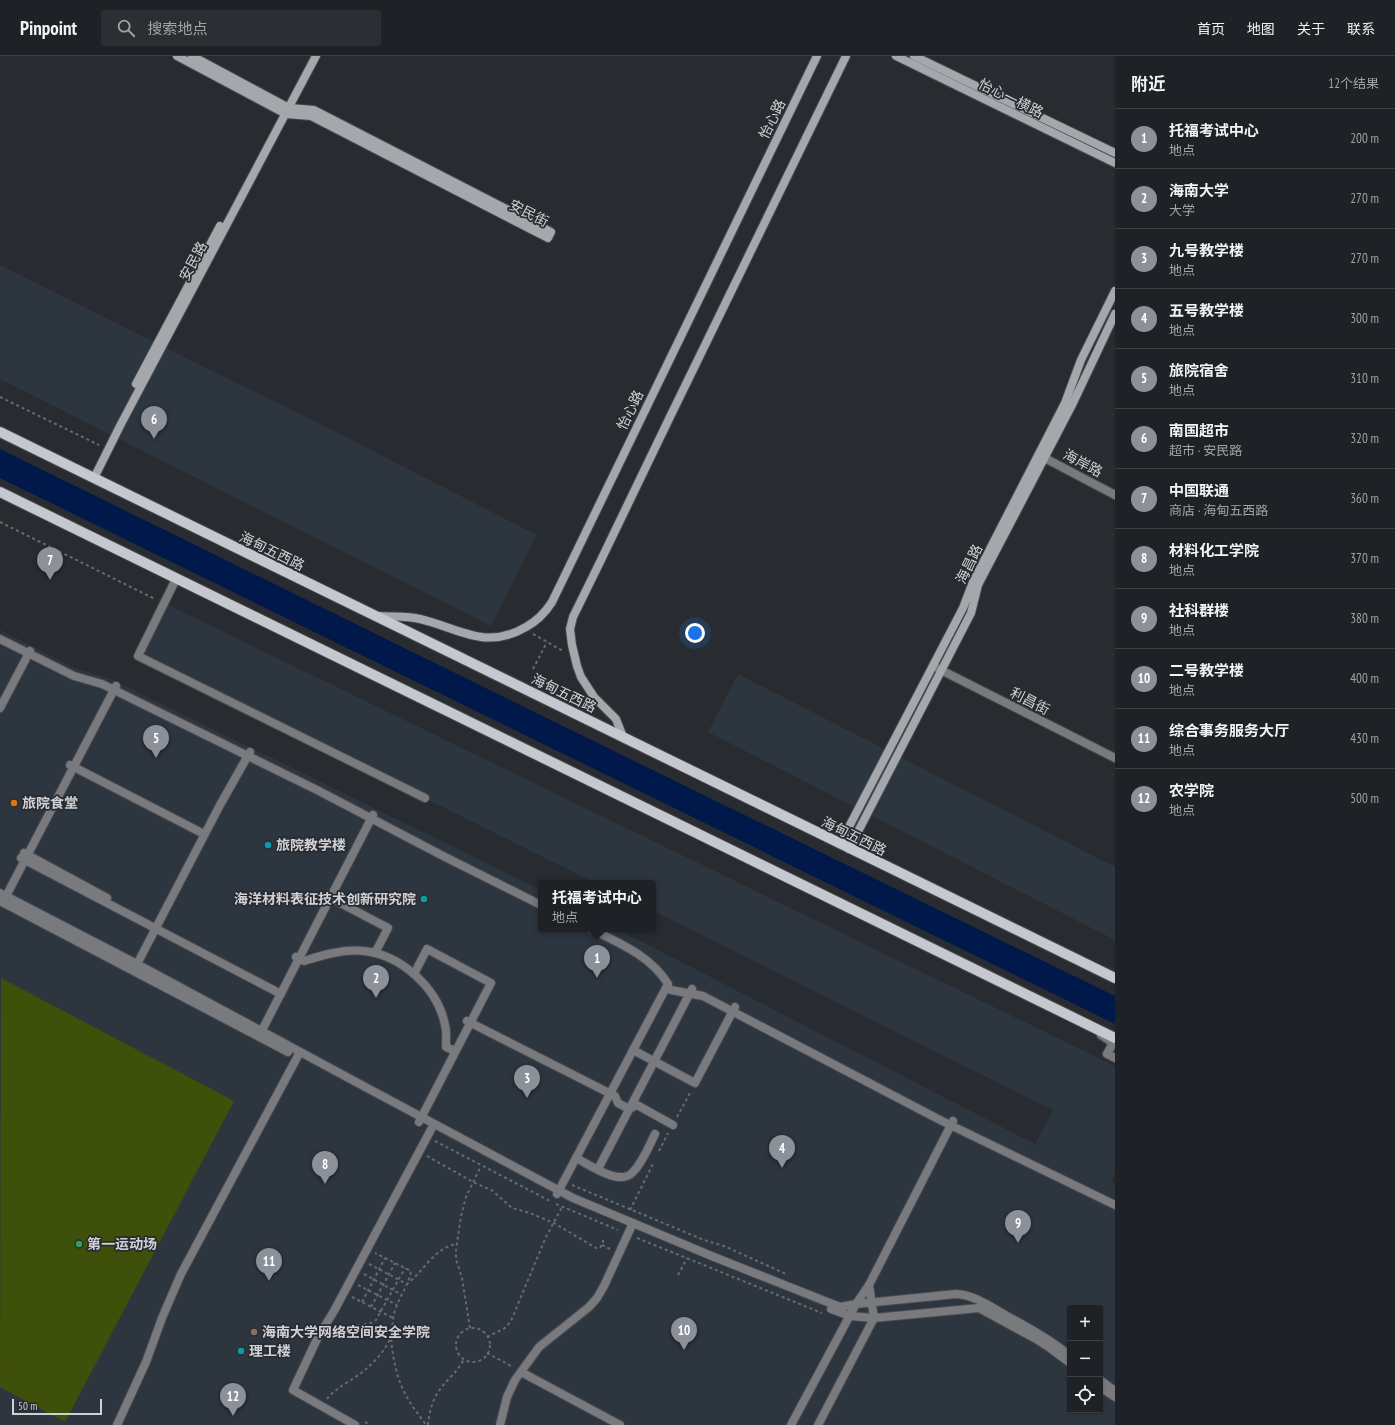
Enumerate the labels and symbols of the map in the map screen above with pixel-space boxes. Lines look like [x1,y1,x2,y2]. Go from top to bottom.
street label: 怡心一横路 [976,75,1046,121]
street label: 怡心路 [755,96,789,142]
street label: 安民街 [506,195,552,231]
street label: 安民路 [175,238,211,284]
street label: 怡心路 [613,387,647,433]
pin: 6 [141,406,167,439]
street label: 海岸路 [1060,445,1106,481]
street label: 海甸五西路 [237,528,307,574]
street label: 海昌路 [952,541,986,587]
pin: 7 [37,547,63,580]
your location [685,623,705,643]
street label: 海甸五西路 [529,670,599,716]
street label: 利昌街 [1007,683,1053,719]
pin: 5 [143,725,169,758]
place label: 旅院食堂 [22,794,78,812]
marker: 旅院食堂 [9,798,19,808]
street label: 海甸五西路 [819,813,889,859]
place label: 旅院教学楼 [276,836,346,854]
marker: 旅院教学楼 [263,840,273,850]
place label: 海洋材料表征技术创新研究院 [234,890,416,908]
marker: 海洋材料表征技术创新研究院 [419,894,429,904]
pin: 1 [584,945,610,978]
pin: 2 [363,965,389,998]
pin: 3 [514,1065,540,1098]
pin: 4 [769,1135,795,1168]
pin: 8 [312,1151,338,1184]
pin: 9 [1005,1210,1031,1243]
place label: 第一运动场 [87,1235,157,1253]
marker: 第一运动场 [74,1239,84,1249]
pin: 11 [256,1248,282,1281]
pin: 10 [671,1317,697,1350]
place label: 海南大学网络空间安全学院 [262,1323,430,1341]
marker: 海南大学网络空间安全学院 [249,1327,259,1337]
place label: 理工楼 [249,1342,291,1360]
marker: 理工楼 [236,1346,246,1356]
pin: 12 [220,1383,246,1416]
scale bar [12,1397,102,1416]

